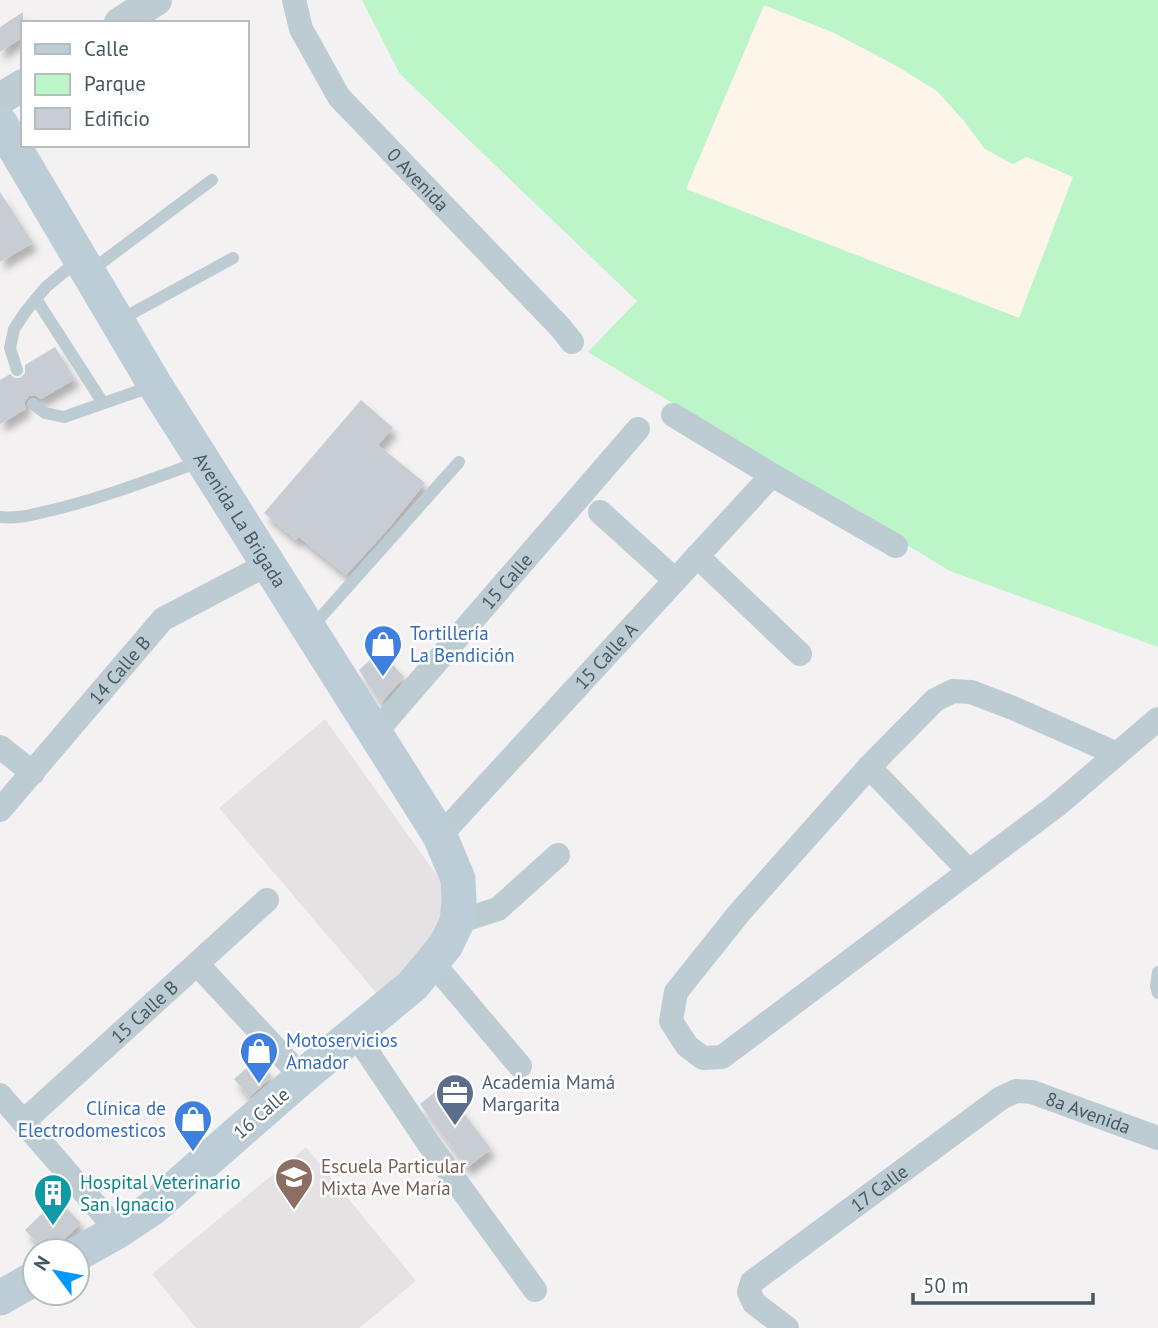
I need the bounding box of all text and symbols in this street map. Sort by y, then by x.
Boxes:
legend [21,21,248,147]
text: Calle [84,35,129,62]
text: Parque [84,70,146,97]
text: Edificio [84,105,150,132]
street label: 0 Avenida [382,143,454,216]
street label: Avenida La Brigada [189,448,292,592]
street label: 15 Calle [476,548,537,614]
street label: 15 Calle A [569,617,642,694]
place label: Tortillería La Bendición [410,621,515,667]
shop icon: Tortillería La Bendición [362,623,404,678]
street label: 14 Calle B [83,631,155,709]
street label: 15 Calle B [106,975,183,1048]
place label: Motoservicios Amador [286,1028,398,1074]
shop icon: Motoservicios Amador [238,1030,280,1085]
place label: Academia Mamá Margarita [482,1070,615,1116]
office icon: Academia Mamá Margarita [434,1072,476,1127]
street label: 16 Calle [228,1082,294,1144]
street label: 8a Avenida [1043,1086,1134,1139]
place label: Clínica de Electrodomesticos [18,1096,166,1142]
shop icon: Clínica de Electrodomesticos [172,1098,214,1153]
place label: Escuela Particular Mixta Ave María [321,1154,466,1200]
school or university icon: Escuela Particular Mixta Ave María [273,1156,315,1211]
street label: 17 Calle [846,1159,913,1217]
place label: Hospital Veterinario San Ignacio [80,1170,241,1216]
building icon: Hospital Veterinario San Ignacio [32,1172,74,1227]
north arrow [21,1237,91,1307]
text: N [28,1251,55,1275]
scale bar [913,1262,1093,1306]
text: 50 m [923,1272,969,1299]

